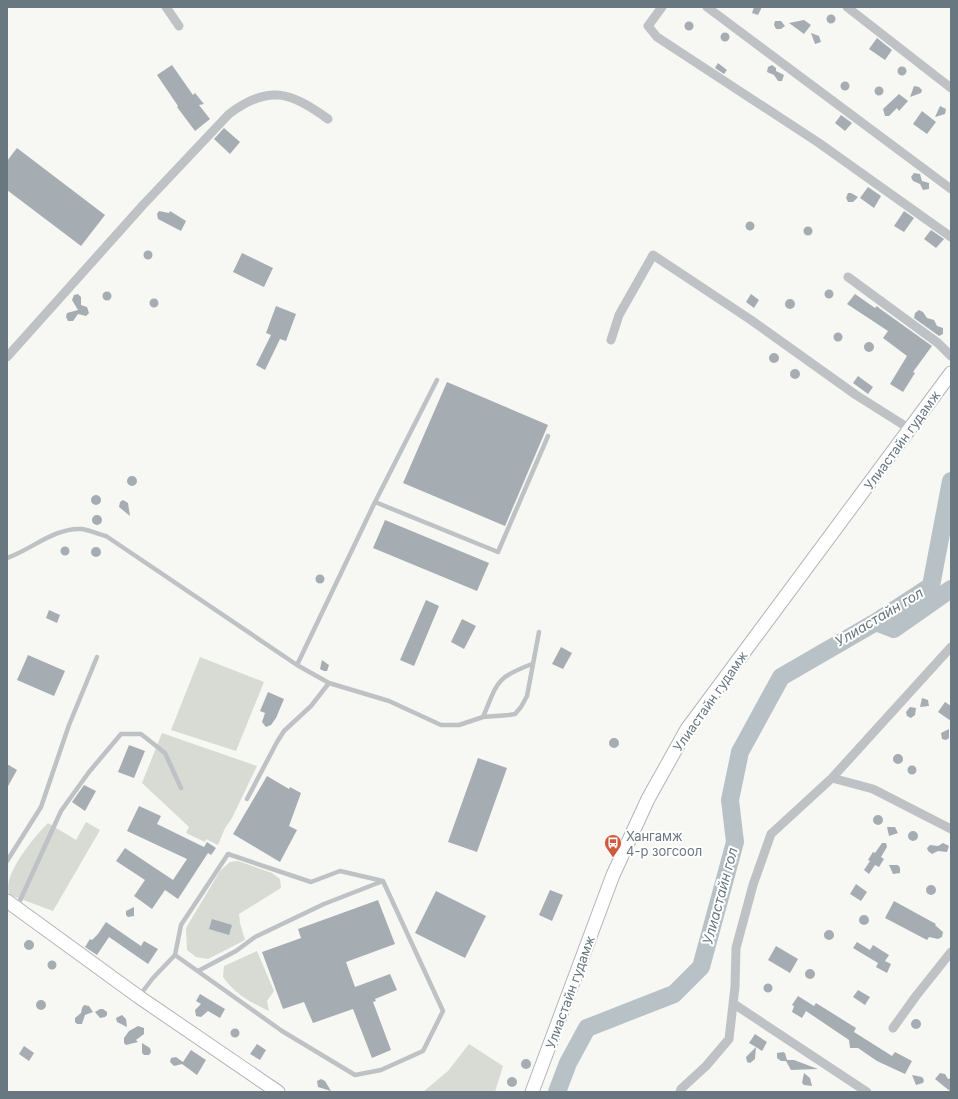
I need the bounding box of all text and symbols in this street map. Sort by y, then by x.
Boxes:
street label: Улиастайн гудамж [861,387,944,493]
water label: Улиастайн гол [832,584,926,650]
street label: Улиастайн гудамж [669,647,751,754]
place label: Хангамж 4-р зогсоол [626,828,702,859]
bus stop icon: Хангамж 4-р зогсоол [603,833,623,858]
water label: Улиастайн гол [698,846,741,946]
street label: Улиастайн гудамж [542,933,598,1051]

